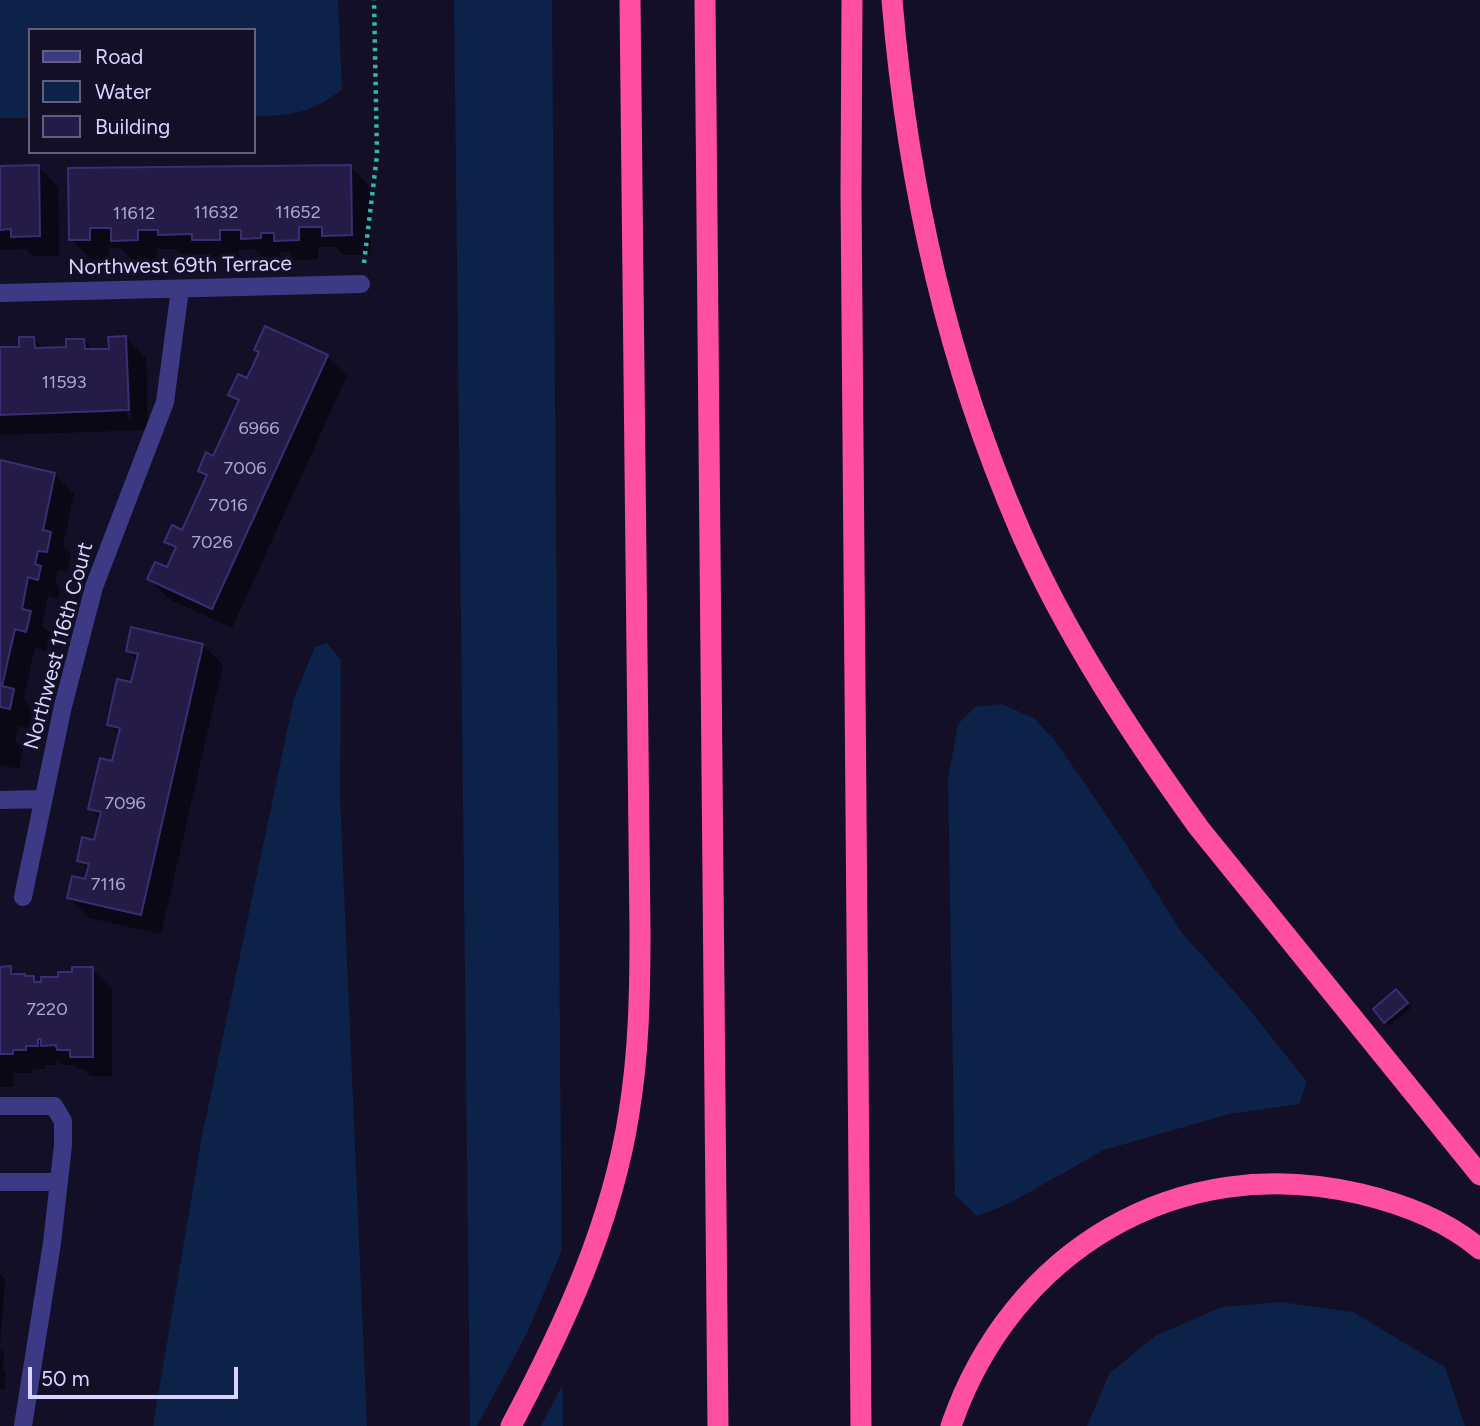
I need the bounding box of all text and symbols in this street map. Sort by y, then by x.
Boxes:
legend [28,28,256,154]
text: Road [95,44,143,69]
text: Water [95,79,151,104]
text: Building [95,114,170,139]
house number: 11632 [194,202,238,224]
house number: 11652 [275,202,321,224]
house number: 11612 [113,203,155,225]
street label: Northwest 69th Terrace [68,251,292,281]
house number: 11593 [41,372,87,394]
house number: 6966 [239,418,279,440]
house number: 7006 [224,458,266,480]
house number: 7016 [209,495,247,517]
house number: 7026 [191,532,233,554]
street label: Northwest 116th Court [19,539,99,753]
house number: 7096 [104,793,146,815]
house number: 7116 [91,874,125,896]
house number: 7220 [26,999,68,1021]
scale bar [32,1352,242,1396]
text: 50 m [41,1366,90,1391]

